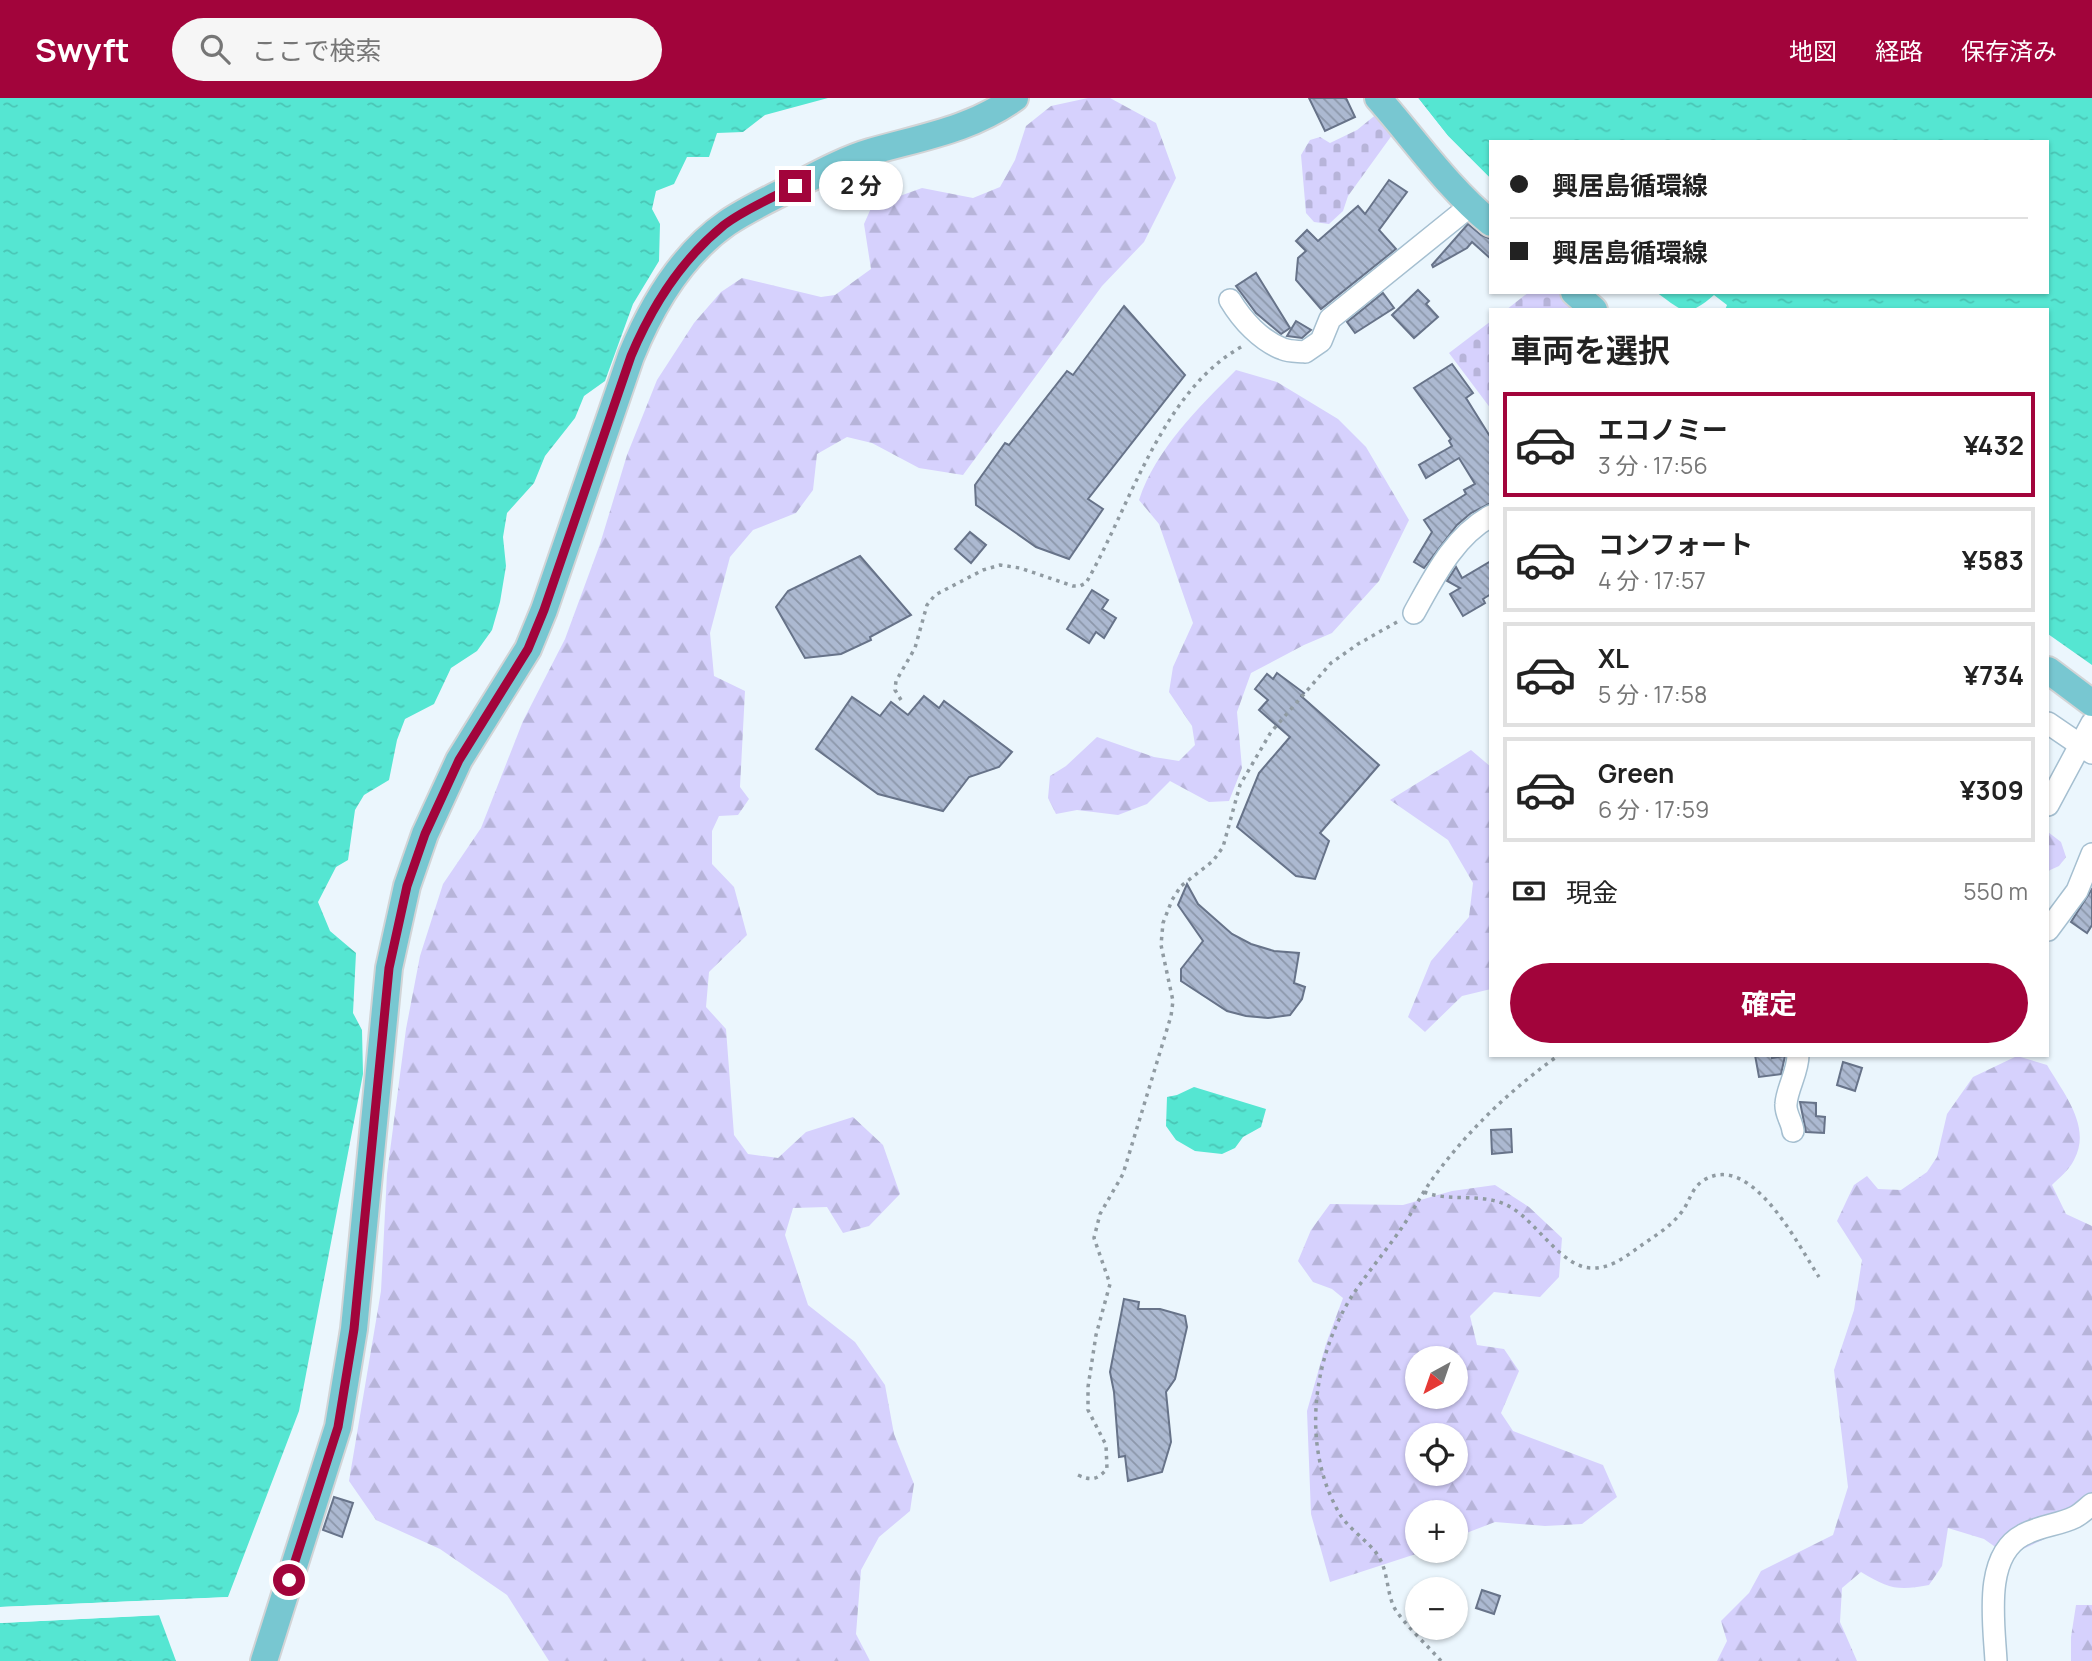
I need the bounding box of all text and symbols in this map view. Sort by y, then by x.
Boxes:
search box [172,18,662,81]
text: Swyft [35,27,130,72]
icon: search [196,30,234,68]
text: ここで検索 [252,32,382,68]
text: 地図 [1789,34,1837,67]
text: 経路 [1875,34,1923,67]
text: 保存済み [1961,34,2057,67]
callout: 2 分 [820,162,903,210]
text: 興居島循環線 [1552,167,1708,203]
text: 2 分 [840,169,882,201]
route end [779,170,811,202]
text: 興居島循環線 [1552,234,1708,270]
text: 車両を選択 [1510,328,1670,372]
text: エコノミー [1598,411,1728,447]
icon: car [1514,413,1577,476]
text: ¥432 [1963,427,2024,463]
text: 3 分 · 17:56 [1598,449,1708,481]
text: コンフォート [1598,526,1753,562]
icon: car [1514,528,1577,591]
text: ¥583 [1962,542,2024,578]
text: 4 分 · 17:57 [1598,564,1706,596]
text: XL [1598,640,1629,676]
icon: car [1514,643,1577,706]
text: ¥734 [1963,657,2024,693]
text: 5 分 · 17:58 [1598,678,1707,710]
text: Green [1598,755,1674,791]
icon: car [1514,758,1577,821]
text: ¥309 [1960,772,2024,808]
text: 6 分 · 17:59 [1598,793,1709,825]
icon: cash [1510,872,1548,910]
text: 現金 [1566,874,1618,910]
text: 550 m [1963,875,2028,907]
button: 確定 [1510,963,2028,1043]
north arrow [1405,1346,1468,1409]
map controls [1405,1346,1468,1640]
button: locate [1405,1423,1468,1486]
button: + [1405,1500,1468,1563]
route start [273,1564,305,1596]
button: − [1405,1577,1468,1640]

